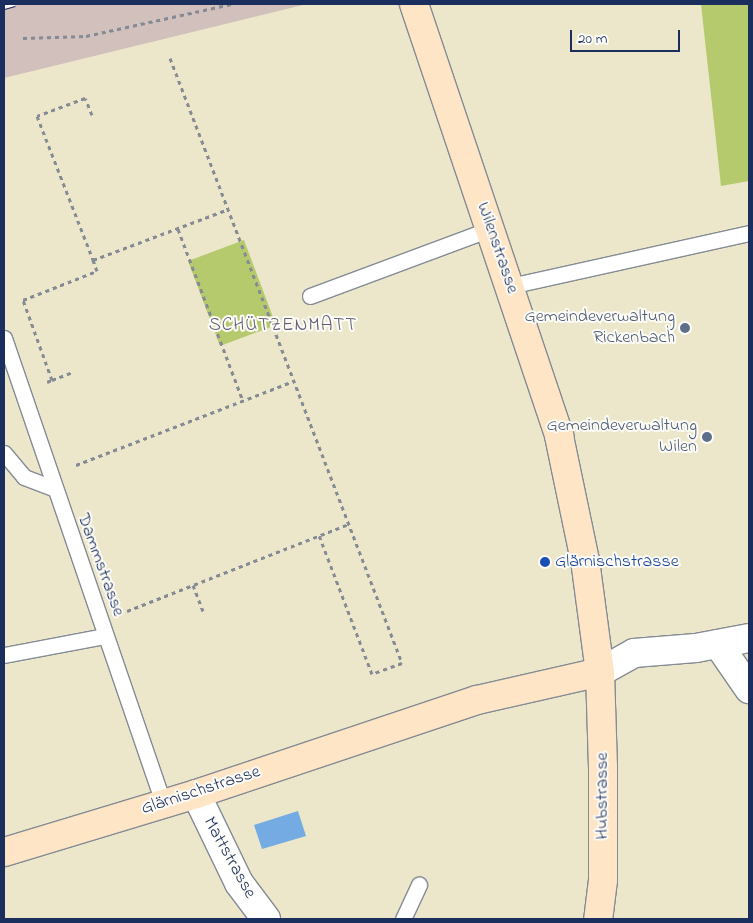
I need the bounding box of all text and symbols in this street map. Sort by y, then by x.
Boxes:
scale bar [573,20,683,52]
text: 20 m [578,28,607,50]
street label: Wilenstrasse [471,200,523,296]
place label: Gemeindeverwaltung Rickenbach [524,307,675,350]
district label: SCHÜTZENMATT [207,315,359,337]
marker: Gemeindeverwaltung Rickenbach [679,322,691,334]
place label: Gemeindeverwaltung Wilen [546,416,697,458]
marker: Gemeindeverwaltung Wilen [701,431,713,443]
street label: Dammstrasse [71,511,129,619]
place label: Glärnischstrasse [555,551,679,573]
marker: Glärnischstrasse [539,556,551,568]
street label: Hubstrasse [592,752,614,840]
street label: Glärnischstrasse [139,762,263,820]
street label: Mattstrasse [198,814,260,902]

